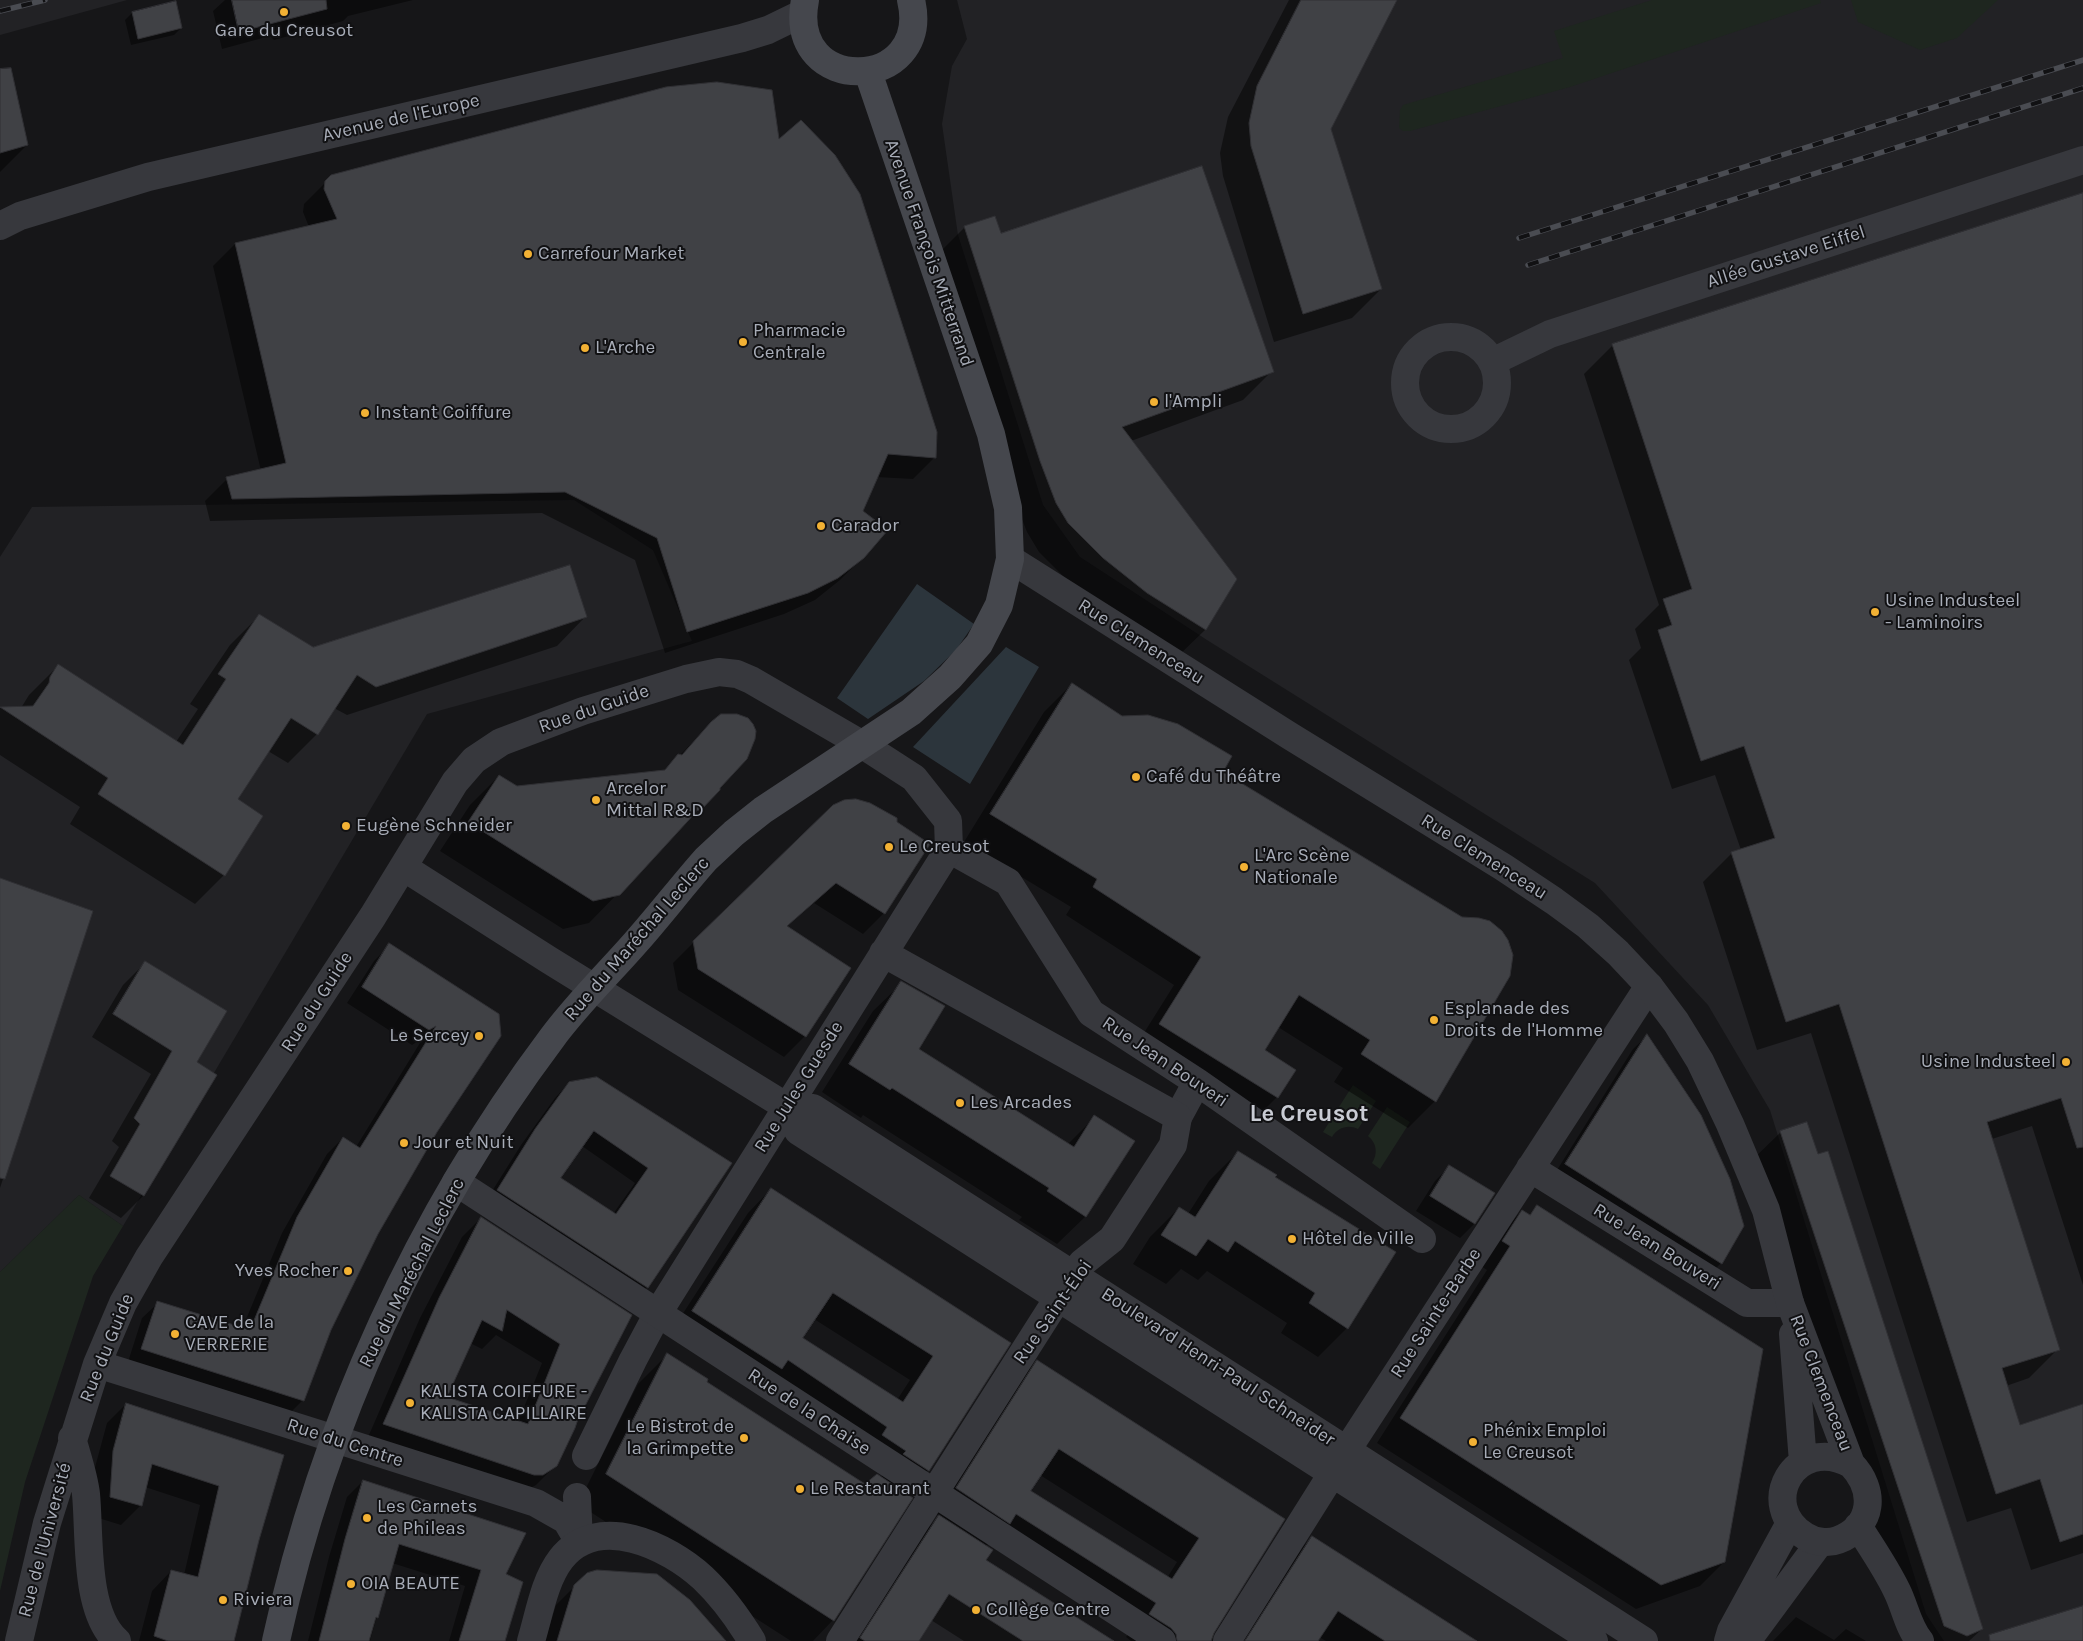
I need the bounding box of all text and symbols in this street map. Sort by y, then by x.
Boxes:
marker: Gare du Creusot [278,6,290,18]
place label: Gare du Creusot [215,20,353,42]
street label: Avenue de l'Europe [320,89,482,147]
street label: Avenue François Mitterrand [879,136,979,370]
street label: Allée Gustave Eiffel [1704,221,1868,293]
place label: Carrefour Market [538,243,684,265]
marker: Carrefour Market [522,248,534,260]
place label: Pharmacie Centrale [753,320,846,364]
marker: Pharmacie Centrale [737,336,749,348]
place label: L'Arche [595,337,655,359]
marker: L'Arche [579,342,591,354]
place label: l'Ampli [1164,391,1223,413]
marker: l'Ampli [1148,396,1160,408]
place label: Instant Coiffure [375,402,511,424]
marker: Instant Coiffure [359,407,371,419]
place label: Carador [831,515,899,537]
marker: Carador [815,520,827,532]
place label: Usine Industeel - Laminoirs [1885,590,2020,634]
street label: Rue Clemenceau [1074,594,1208,690]
marker: Usine Industeel - Laminoirs [1869,606,1881,618]
street label: Rue du Guide [536,679,652,739]
place label: Café du Théâtre [1146,766,1281,788]
marker: Café du Théâtre [1130,771,1142,783]
place label: Arcelor Mittal R&D [606,778,704,822]
marker: Arcelor Mittal R&D [590,794,602,806]
street label: Rue Clemenceau [1417,809,1551,905]
place label: Eugène Schneider [356,815,512,837]
marker: Eugène Schneider [340,820,352,832]
place label: Le Creusot [899,836,989,858]
marker: Le Creusot [883,841,895,853]
place label: L'Arc Scène Nationale [1254,845,1350,889]
street label: Rue du Maréchal Leclerc [560,852,714,1026]
marker: L'Arc Scène Nationale [1238,861,1250,873]
street label: Rue du Guide [276,948,358,1056]
place label: Esplanade des Droits de l'Homme [1444,998,1603,1042]
street label: Rue Jean Bouveri [1098,1012,1232,1112]
marker: Esplanade des Droits de l'Homme [1428,1014,1440,1026]
street label: Rue Jules Guesde [749,1017,849,1157]
place label: Le Sercey [389,1025,469,1047]
marker: Le Sercey [473,1030,485,1042]
place label: Usine Industeel [1921,1051,2056,1073]
marker: Usine Industeel [2060,1056,2072,1068]
place label: Les Arcades [970,1092,1072,1114]
marker: Les Arcades [954,1097,966,1109]
district label: Le Creusot [1250,1100,1368,1128]
place label: Jour et Nuit [414,1132,514,1154]
marker: Jour et Nuit [398,1137,410,1149]
street label: Rue du Maréchal Leclerc [354,1174,470,1372]
street label: Rue Jean Bouveri [1589,1198,1725,1296]
place label: Hôtel de Ville [1302,1228,1414,1250]
marker: Hôtel de Ville [1286,1233,1298,1245]
street label: Rue Sainte-Barbe [1386,1244,1486,1382]
street label: Rue Saint-Éloi [1009,1255,1097,1369]
place label: Yves Rocher [235,1260,338,1282]
marker: Yves Rocher [342,1265,354,1277]
street label: Boulevard Henri-Paul Schneider [1097,1283,1339,1451]
street label: Rue du Guide [75,1290,139,1406]
street label: Rue Clemenceau [1784,1311,1858,1455]
place label: CAVE de la VERRERIE [185,1312,274,1356]
marker: CAVE de la VERRERIE [169,1328,181,1340]
street label: Rue de la Chaise [743,1364,875,1460]
place label: KALISTA COIFFURE - KALISTA CAPILLAIRE [420,1381,587,1425]
marker: KALISTA COIFFURE - KALISTA CAPILLAIRE [404,1397,416,1409]
street label: Rue du Centre [284,1413,406,1473]
place label: Le Bistrot de la Grimpette [626,1416,734,1460]
place label: Phénix Emploi Le Creusot [1483,1420,1607,1464]
marker: Le Bistrot de la Grimpette [738,1432,750,1444]
marker: Phénix Emploi Le Creusot [1467,1436,1479,1448]
street label: Rue de l'Université [13,1460,77,1620]
place label: Le Restaurant [810,1478,930,1500]
marker: Le Restaurant [794,1483,806,1495]
place label: Les Carnets de Phileas [377,1496,477,1540]
marker: Les Carnets de Phileas [361,1512,373,1524]
place label: OIA BEAUTE [361,1573,460,1595]
marker: OIA BEAUTE [345,1578,357,1590]
place label: Riviera [233,1589,293,1611]
marker: Riviera [217,1594,229,1606]
place label: Collège Centre [986,1599,1110,1621]
marker: Collège Centre [970,1604,982,1616]

